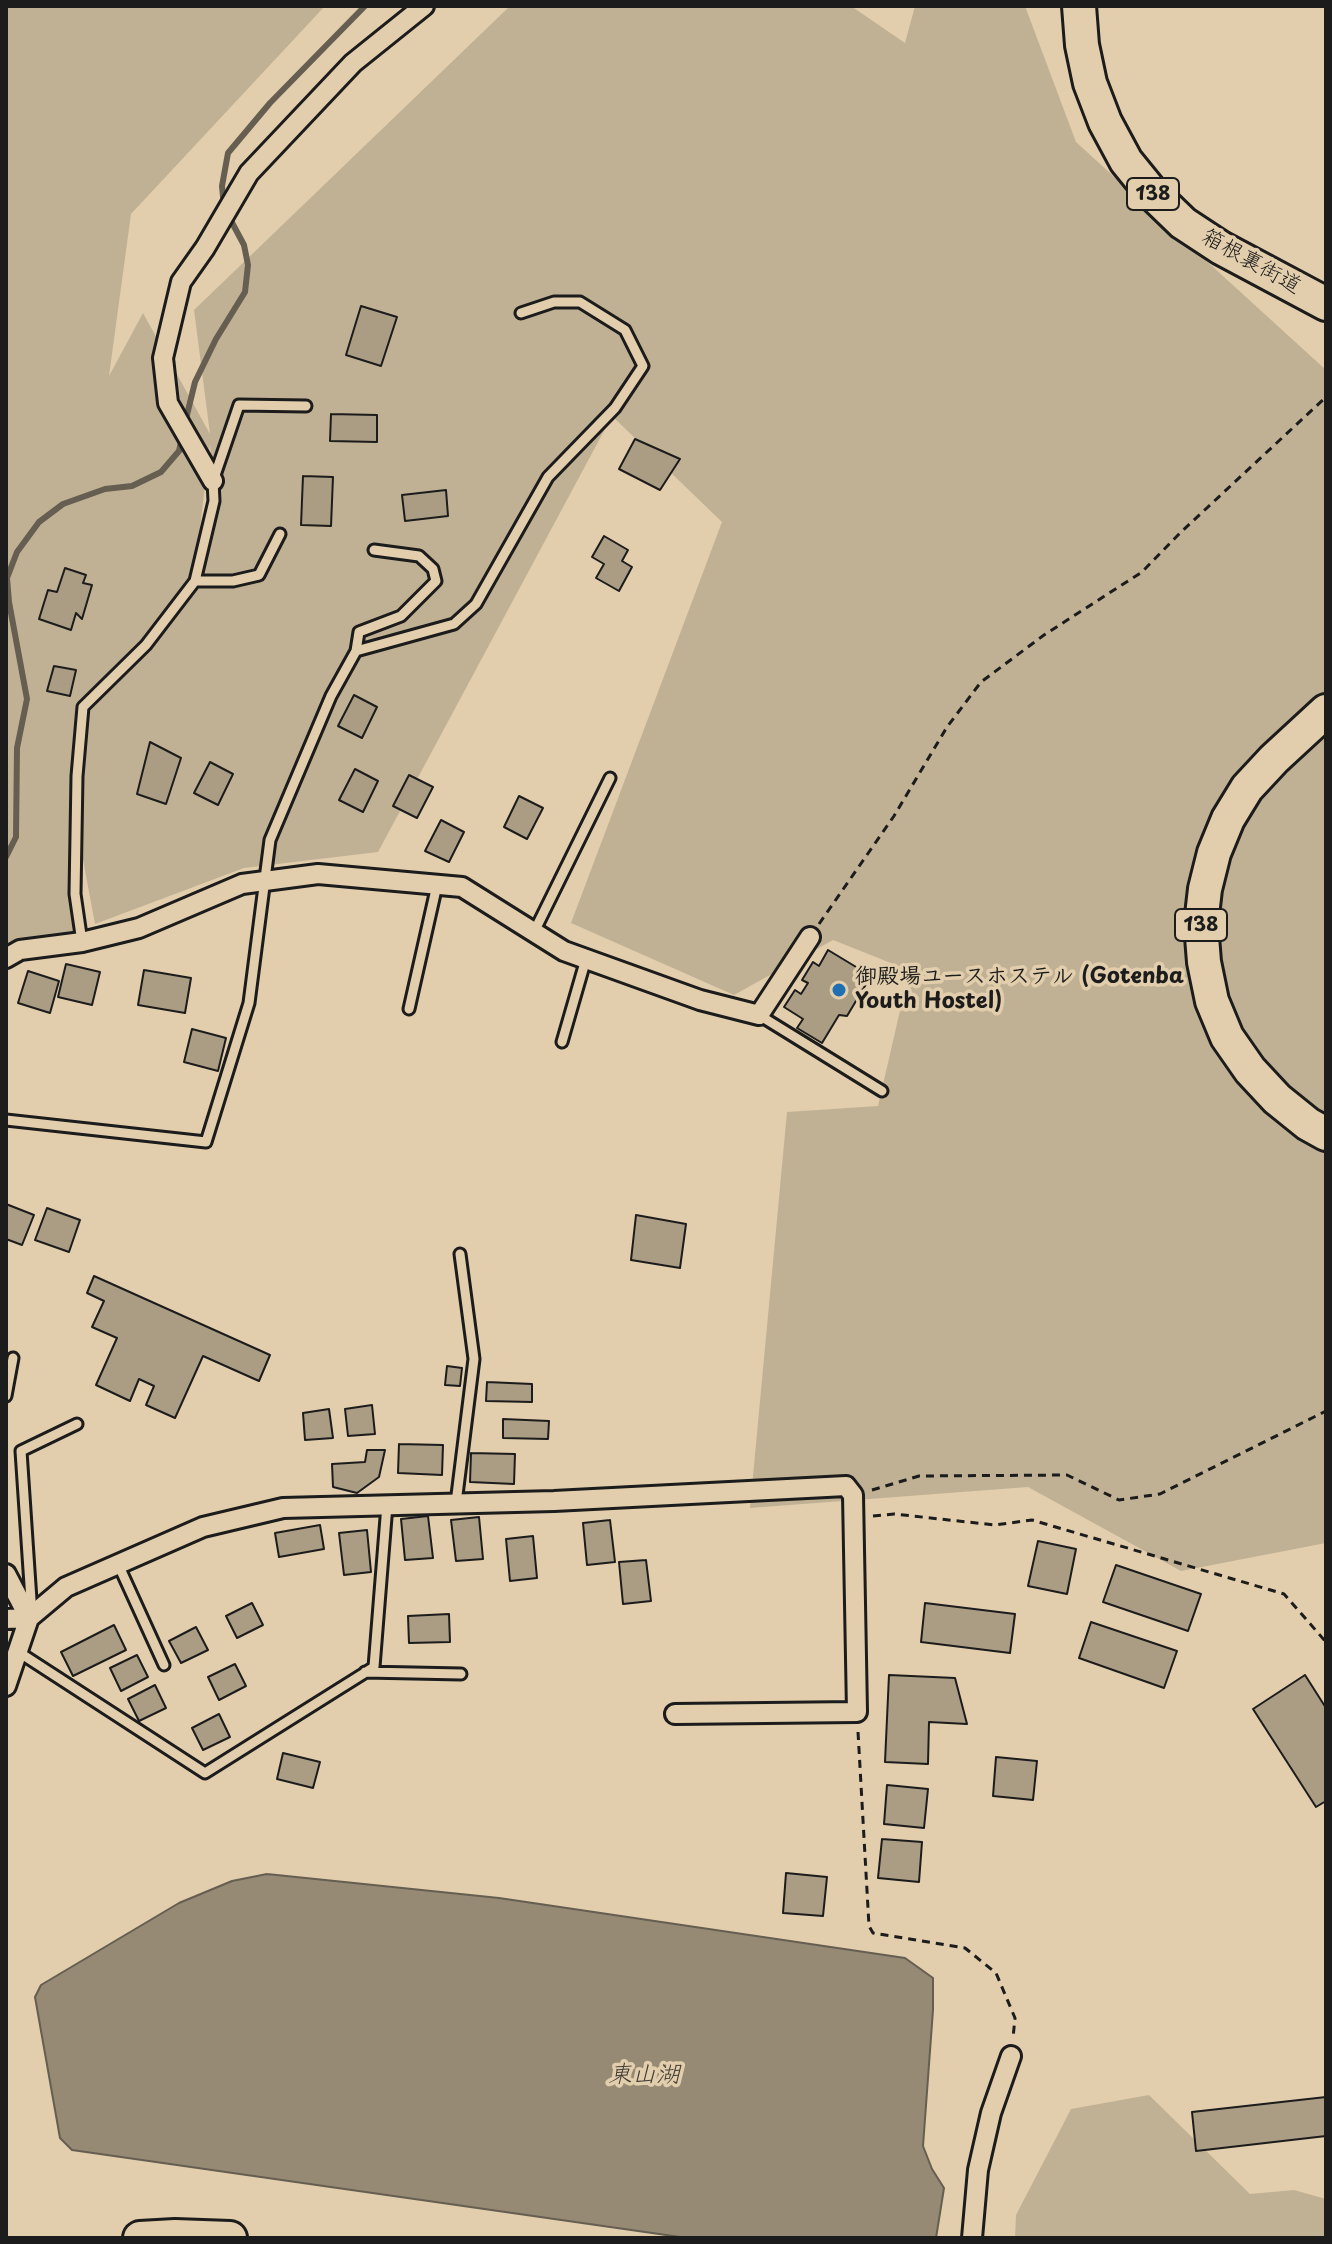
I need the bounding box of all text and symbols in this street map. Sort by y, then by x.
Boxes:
road number: 138 [1127,178,1179,210]
street label: 箱根裏街道 [1196,224,1306,300]
road number: 138 [1175,909,1227,941]
place label: 御殿場ユースホステル (Gotenba Youth Hostel) [855,964,1184,1016]
marker: 御殿場ユースホステル (Gotenba Youth Hostel) [830,981,848,999]
water label: 東山湖 [608,2061,680,2089]

